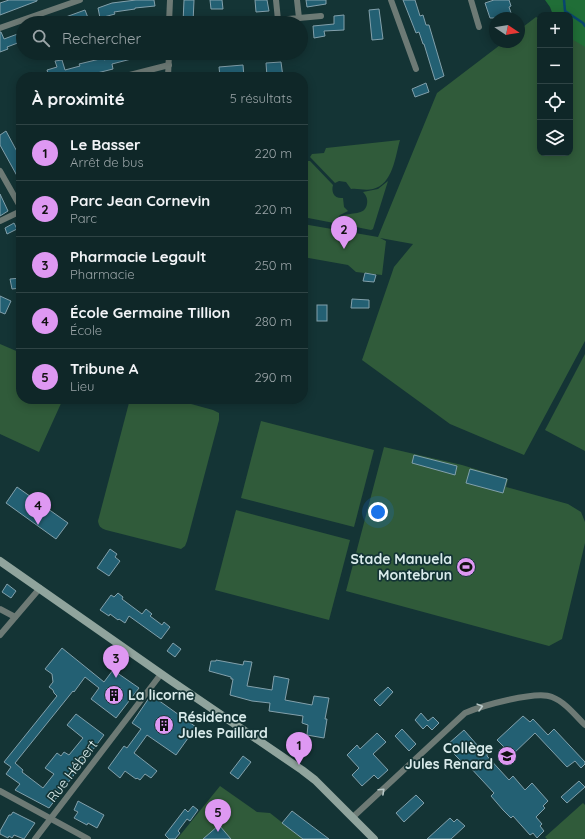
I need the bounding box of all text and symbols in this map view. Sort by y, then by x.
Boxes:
north arrow [489,12,525,48]
map controls [537,12,573,156]
button: + [537,12,573,48]
search box [16,16,308,60]
icon: search [30,27,52,49]
text: Rechercher [62,29,141,48]
button: − [537,48,573,84]
button: locate [537,84,573,120]
text: À proximité [32,88,125,109]
text: 5 résultats [230,90,292,106]
button: layers [537,120,573,156]
text: Le Basser [70,135,141,154]
text: 1 [42,145,48,161]
text: 220 m [254,145,292,161]
text: Arrêt de bus [70,154,144,170]
text: Parc Jean Cornevin [70,191,210,210]
text: 2 [41,201,49,217]
text: 220 m [254,201,292,217]
text: Parc [70,210,97,226]
pin: 2 [331,216,357,249]
text: Pharmacie Legault [70,247,206,266]
text: 3 [42,257,48,273]
text: 250 m [255,257,292,273]
text: Pharmacie [70,266,135,282]
text: École Germaine Tillion [70,303,230,322]
text: 4 [41,313,49,329]
text: 280 m [255,313,292,329]
text: École [70,322,102,338]
text: Tribune A [70,359,138,378]
text: 5 [41,369,49,385]
text: 290 m [254,369,292,385]
text: Lieu [70,378,94,394]
pin: 4 [25,492,51,525]
your location [368,502,388,522]
place label: Stade Manuela Montebrun [351,550,452,584]
sports icon: Stade Manuela Montebrun [455,556,477,578]
pin: 3 [103,645,129,678]
building icon: La licorne [103,684,125,706]
place label: La licorne [128,686,194,704]
one-way arrow [477,704,483,712]
place label: Résidence Jules Paillard [178,708,268,742]
building icon: Résidence Jules Paillard [153,714,175,736]
pin: 1 [286,732,312,765]
street label: Rue Hébert [43,736,101,806]
place label: Collège Jules Renard [405,739,493,773]
school or university icon: Collège Jules Renard [496,745,518,767]
one-way arrow [377,789,384,796]
pin: 5 [205,799,231,832]

